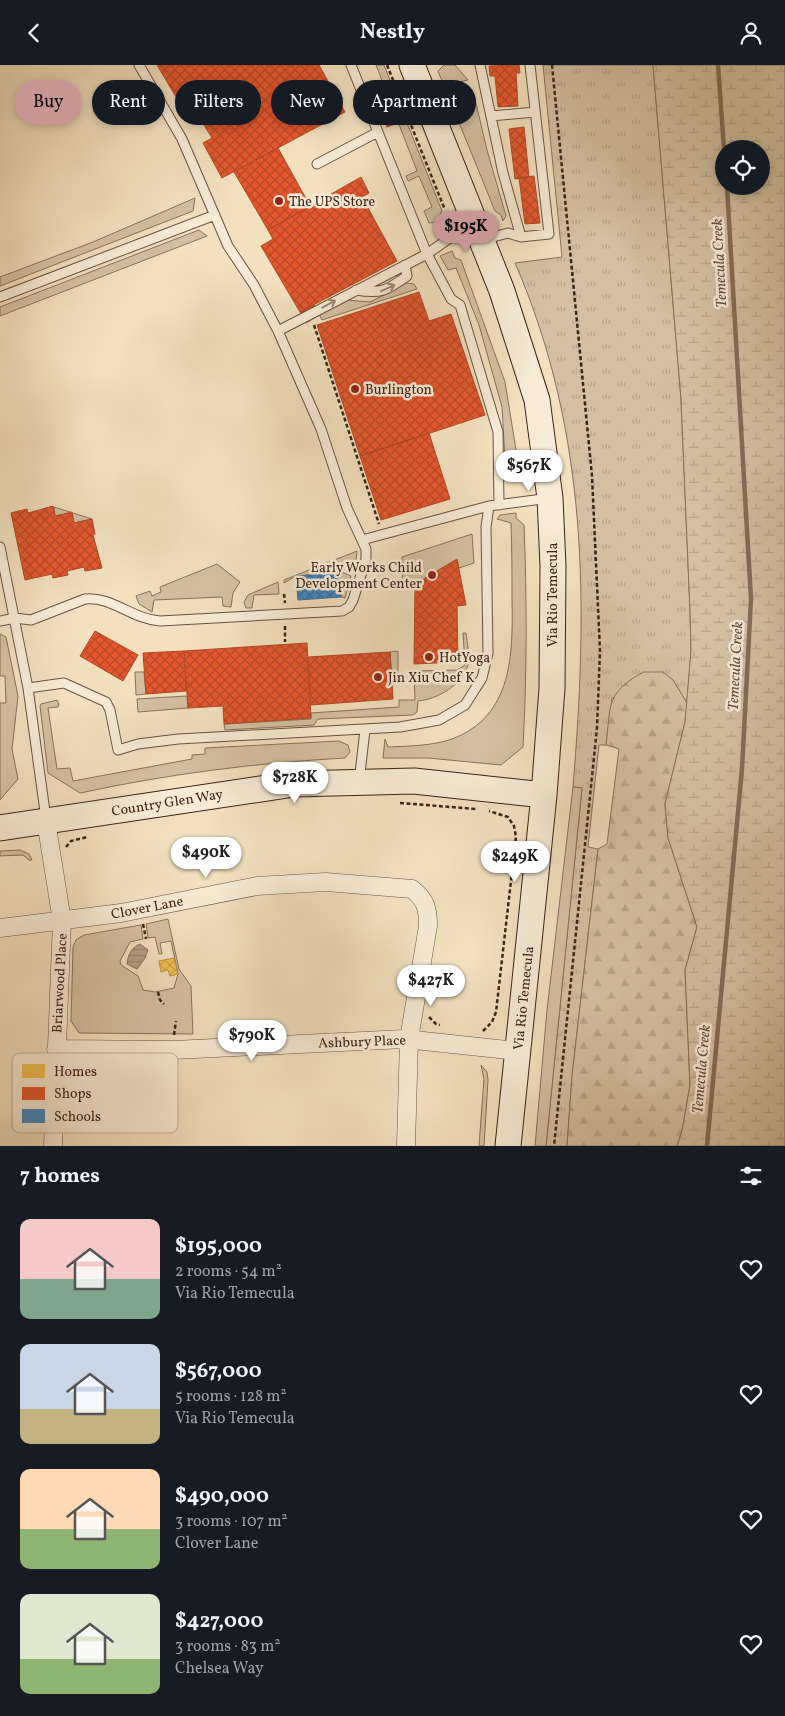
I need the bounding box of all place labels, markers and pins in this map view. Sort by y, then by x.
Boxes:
place label: The UPS Store [289,193,376,212]
marker: The UPS Store [273,195,285,207]
pin: $195K [431,211,501,253]
place label: Burlington [365,381,432,400]
marker: Burlington [349,383,361,395]
pin: $567K [494,449,564,492]
place label: Early Works Child Development Center [295,559,422,594]
marker: Early Works Child Development Center [426,569,438,581]
place label: HotYoga [439,649,490,668]
marker: HotYoga [423,651,435,663]
place label: Jin Xiu Chef K [388,669,475,688]
marker: Jin Xiu Chef K [372,671,384,683]
pin: $728K [260,761,330,804]
pin: $490K [171,837,241,879]
pin: $249K [480,841,550,883]
pin: $427K [396,965,466,1007]
pin: $790K [217,1019,287,1062]

